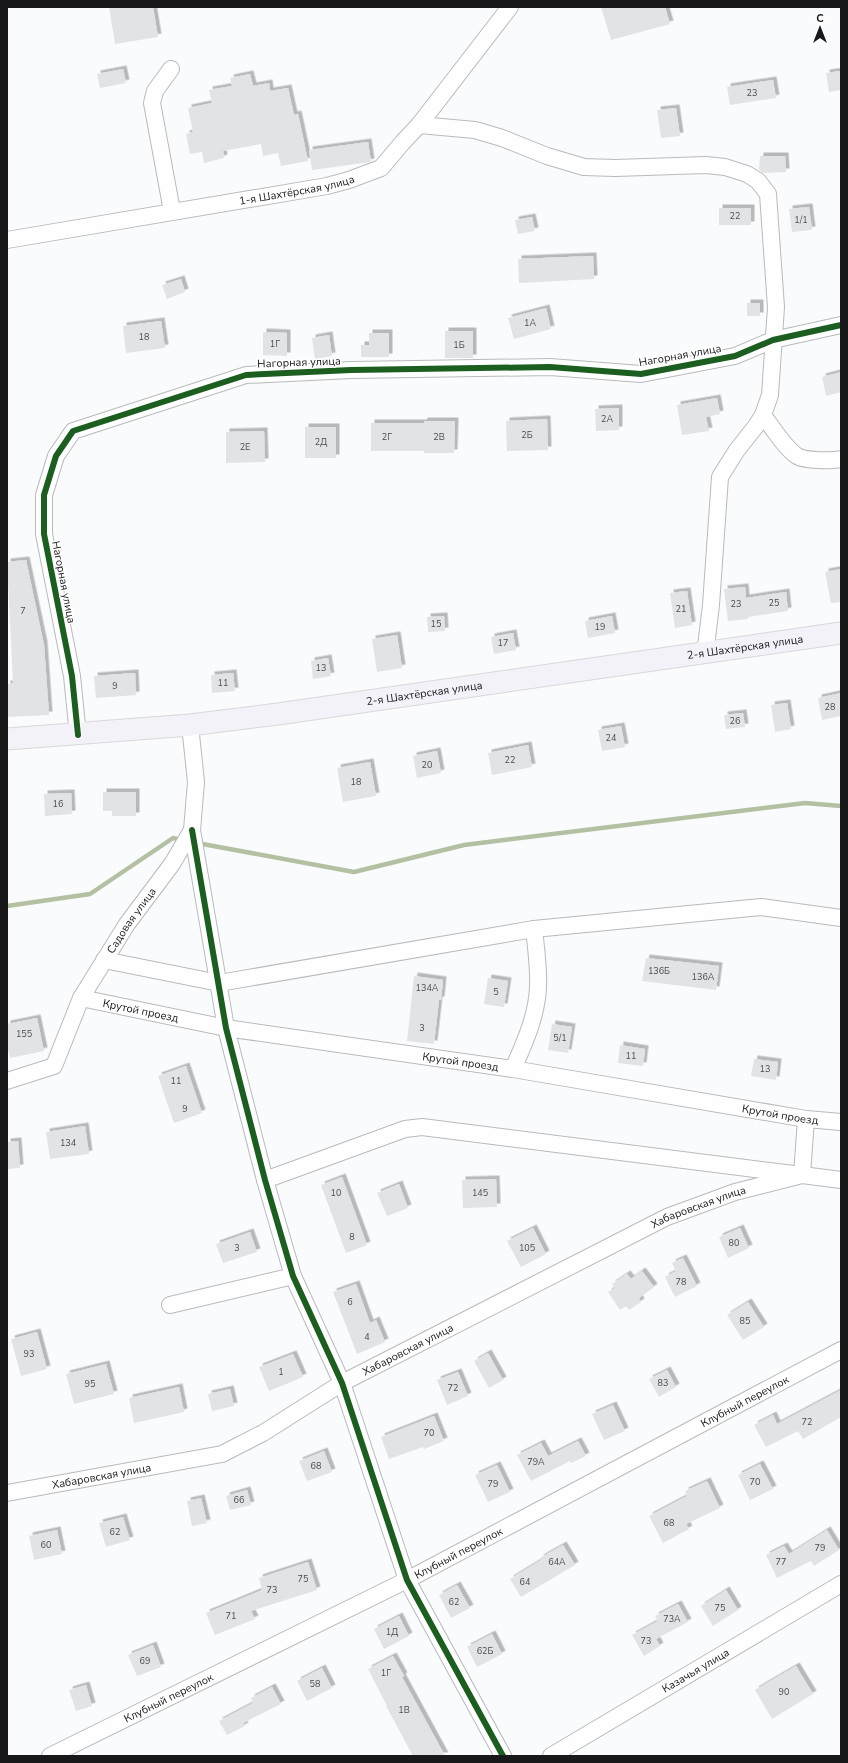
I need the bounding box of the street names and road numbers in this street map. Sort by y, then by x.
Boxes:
street label: 1-я Шахтёрская улица [238,172,357,209]
street label: Нагорная улица [638,341,723,370]
street label: Нагорная улица [257,354,341,371]
street label: Нагорная улица [48,540,79,625]
street label: 2-я Шахтёрская улица [686,632,804,663]
street label: 2-я Шахтёрская улица [365,678,484,709]
street label: Садовая улица [103,884,160,957]
street label: Крутой проезд [101,996,180,1026]
street label: Крутой проезд [421,1049,500,1075]
street label: Крутой проезд [741,1101,819,1128]
street label: Хабаровская улица [648,1183,747,1232]
street label: Хабаровская улица [360,1320,456,1379]
street label: Клубный переулок [698,1372,792,1431]
street label: Хабаровская улица [51,1460,152,1493]
street label: Клубный переулок [412,1524,505,1583]
street label: Казачья улица [659,1645,732,1697]
street label: Клубный переулок [121,1670,216,1726]

